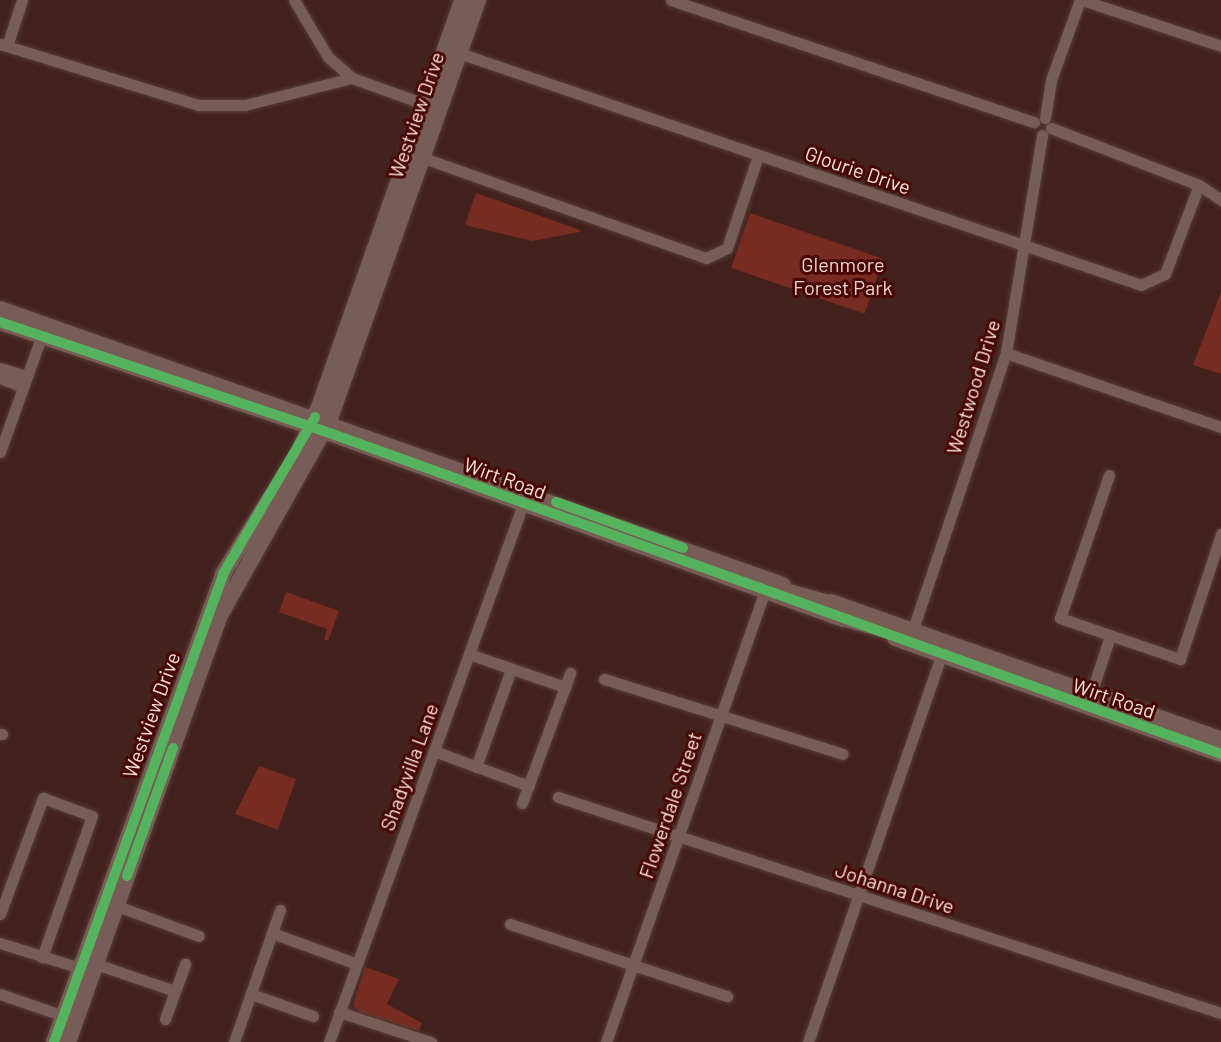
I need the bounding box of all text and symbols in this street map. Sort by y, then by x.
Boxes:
street label: Westview Drive [383,49,449,181]
street label: Glourie Drive [802,141,914,199]
park label: Glenmore Forest Park [793,252,893,299]
street label: Westwood Drive [941,317,1005,457]
street label: Wirt Road [461,452,549,504]
street label: Westview Drive [117,649,185,781]
street label: Wirt Road [1070,673,1158,723]
street label: Shadyvilla Lane [375,700,443,834]
street label: Flowerdale Street [634,729,706,881]
street label: Johanna Drive [832,857,958,919]

